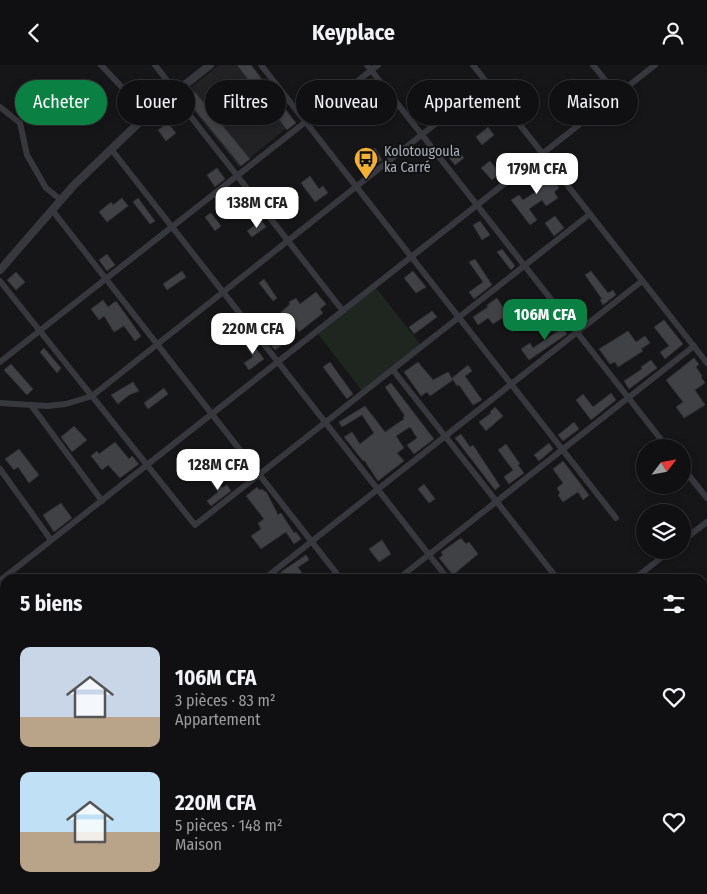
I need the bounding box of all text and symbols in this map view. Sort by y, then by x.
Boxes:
icon: back [20,19,48,47]
text: Keyplace [312,19,395,46]
icon: person [659,19,687,47]
chip: Acheter [15,80,107,125]
chip: Louer [117,80,195,125]
chip: Filtres [205,80,286,125]
chip: Nouveau [296,80,397,125]
chip: Appartement [407,80,539,125]
chip: Maison [549,80,638,125]
place label: Kolotougoula ka Carré [384,143,460,176]
bus stop icon: Kolotougoula ka Carré [353,146,379,180]
pin: 179M CFA [485,153,589,195]
text: 179M CFA [507,159,567,178]
pin: 138M CFA [205,186,309,229]
text: 138M CFA [227,193,287,212]
pin: 106M CFA [493,299,597,341]
text: 106M CFA [514,305,576,324]
pin: 220M CFA [201,313,305,355]
text: 220M CFA [222,319,284,338]
north arrow [636,439,691,494]
map controls [636,439,691,559]
pin: 128M CFA [166,449,270,491]
text: 128M CFA [188,455,248,474]
button: layers [636,504,691,559]
icon: filters [660,590,688,618]
text: 5 biens [20,591,82,617]
text: 106M CFA [175,665,256,691]
icon: home [60,667,120,727]
icon: heart [660,683,688,711]
text: 3 pièces · 83 m² [175,691,276,710]
text: Appartement [175,710,261,729]
text: 220M CFA [175,790,256,816]
icon: home [60,792,120,852]
icon: heart [660,808,688,836]
text: 5 pièces · 148 m² [175,816,283,835]
text: Maison [175,835,222,854]

